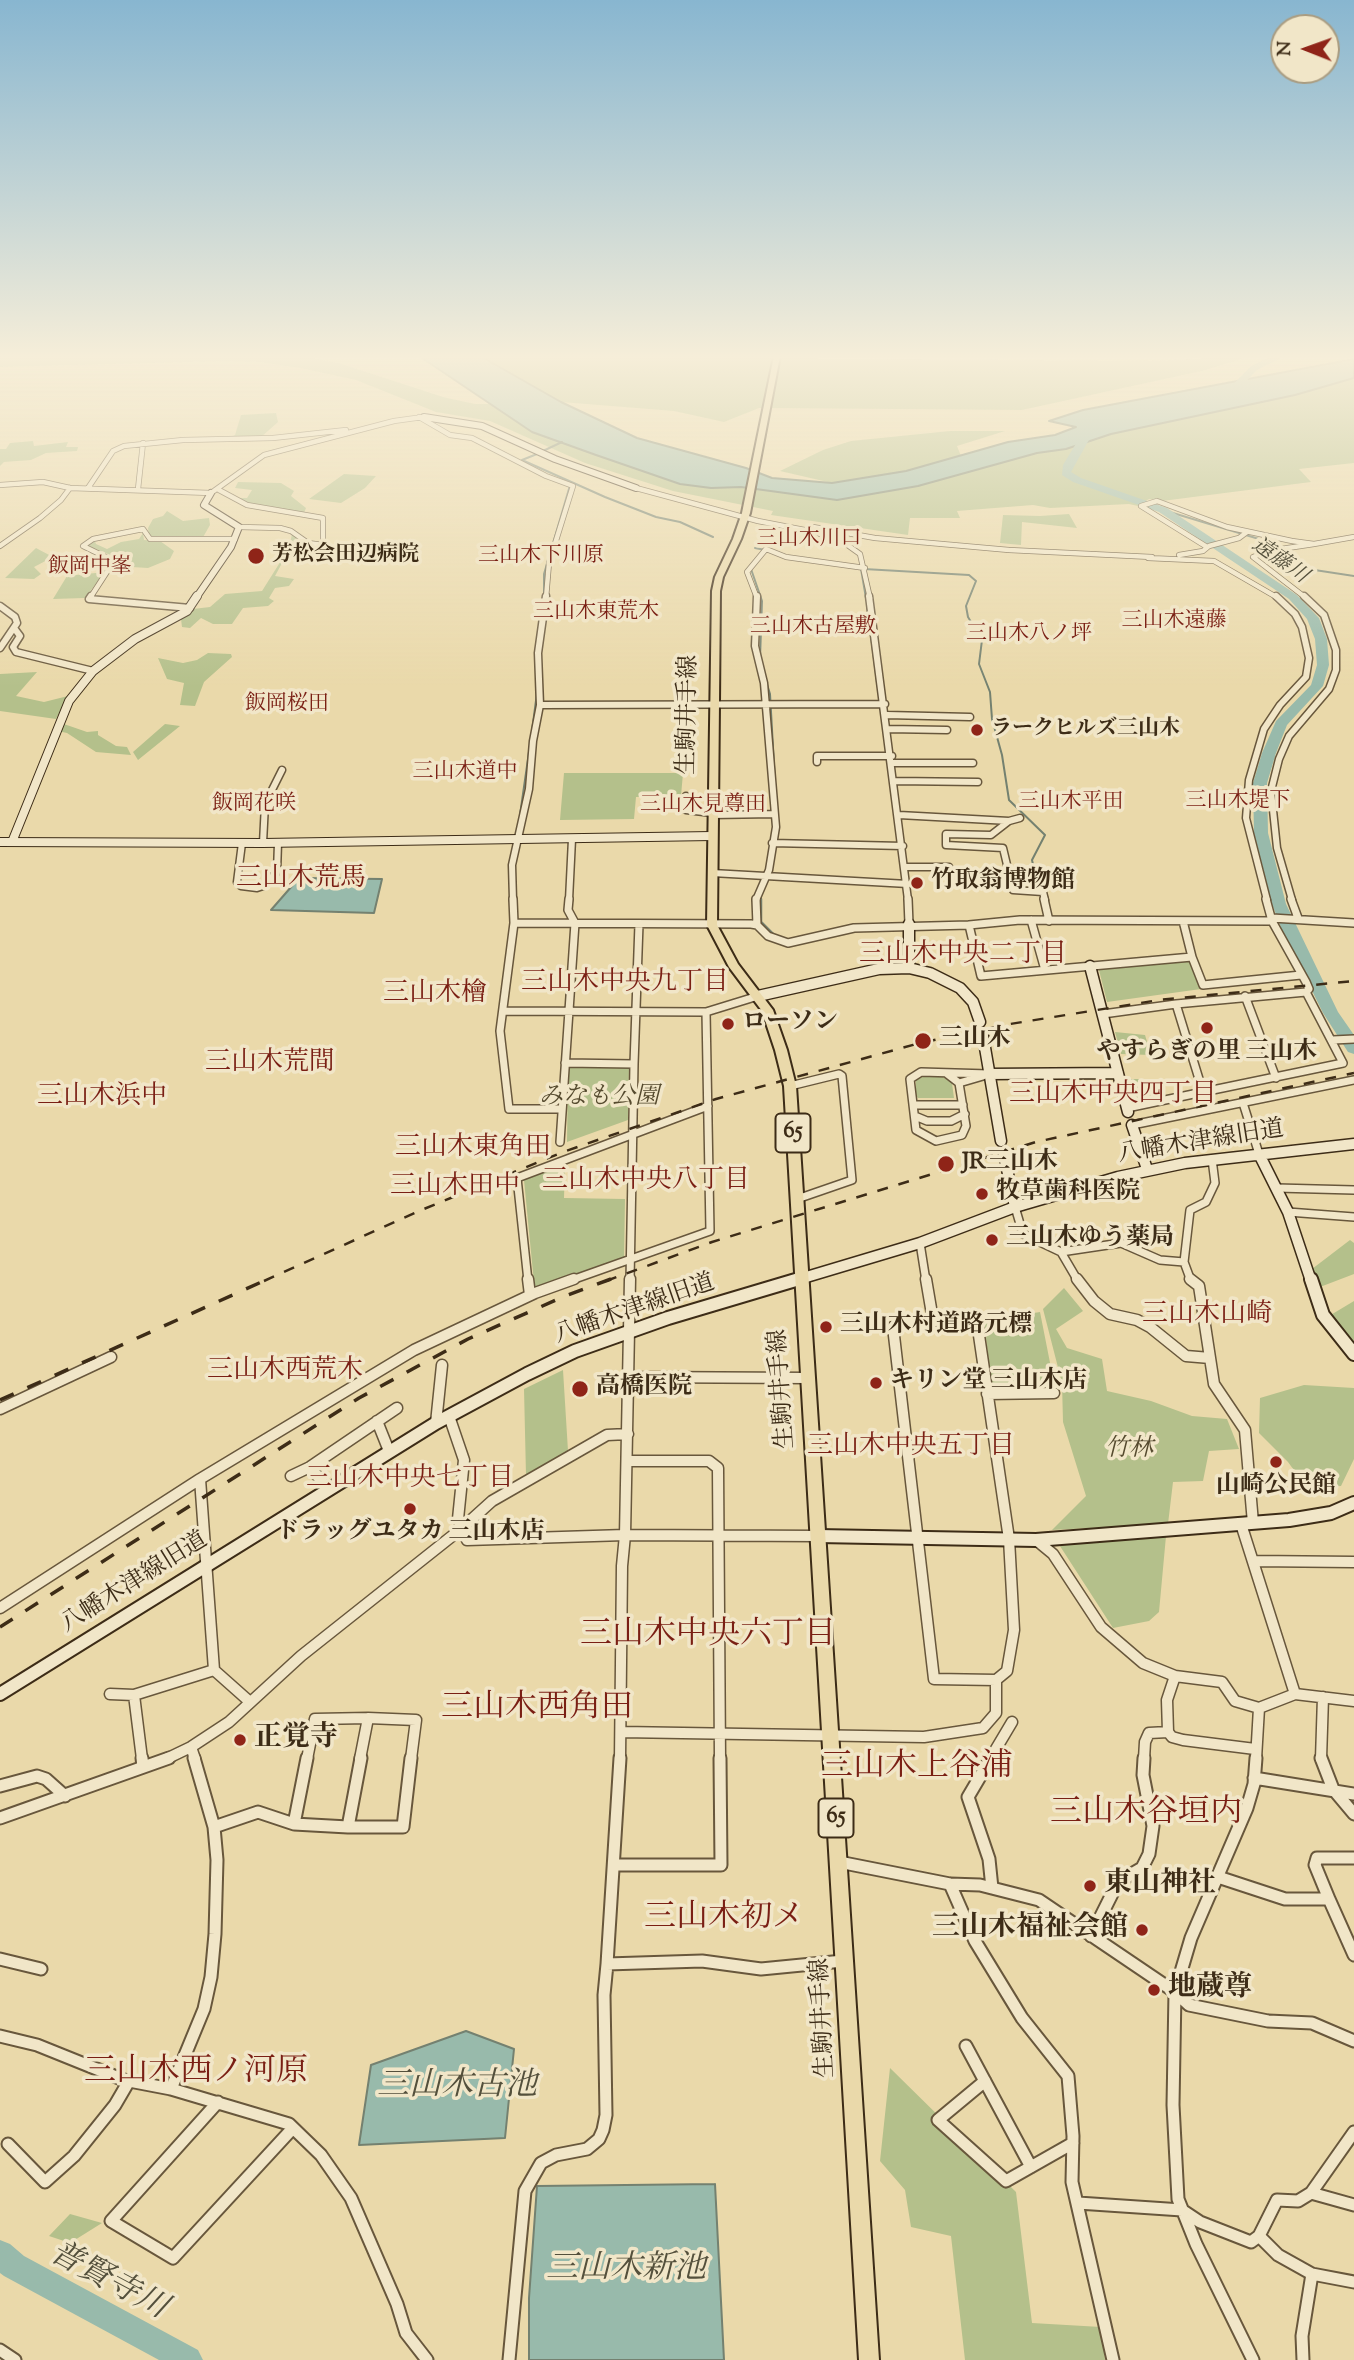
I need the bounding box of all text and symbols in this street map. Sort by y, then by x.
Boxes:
north arrow [1270,14,1340,84]
text: N [1272,41,1299,56]
district label: 三山木川口 [757,527,861,553]
water label: 遠藤川 [1246,534,1312,590]
place label: 芳松会田辺病院 [272,543,419,569]
district label: 三山木下川原 [478,544,604,570]
marker: 芳松会田辺病院 [246,546,266,566]
district label: 飯岡中峯 [48,555,132,581]
district label: 三山木東荒木 [533,600,659,626]
district label: 三山木遠藤 [1122,609,1226,635]
district label: 三山木古屋敷 [750,615,876,641]
district label: 三山木八ノ坪 [966,622,1092,648]
street label: 生駒井手線 [675,655,705,775]
district label: 飯岡桜田 [245,692,329,718]
place label: ラークヒルズ三山木 [991,717,1180,743]
marker: ラークヒルズ三山木 [969,722,985,738]
district label: 三山木道中 [413,760,517,786]
district label: 三山木堤下 [1186,789,1290,815]
district label: 三山木平田 [1019,790,1123,816]
district label: 飯岡花咲 [212,792,296,818]
district label: 三山木見尊田 [640,793,766,819]
district label: 三山木荒馬 [236,865,366,897]
place label: 竹取翁博物館 [931,869,1075,897]
marker: 竹取翁博物館 [909,875,925,891]
district label: 三山木中央二丁目 [859,941,1067,973]
district label: 三山木中央九丁目 [521,969,729,1001]
district label: 三山木檜 [383,980,487,1012]
place label: ローソン [742,1010,838,1038]
marker: ローソン [720,1016,736,1032]
marker: やすらぎの里 三山木 [1199,1020,1215,1036]
place label: 三山木 [939,1027,1011,1055]
marker: 三山木 [913,1031,933,1051]
place label: やすらぎの里 三山木 [1096,1040,1318,1068]
district label: 三山木荒間 [205,1049,335,1081]
district label: 三山木中央四丁目 [1009,1081,1217,1113]
district label: 三山木浜中 [37,1083,167,1115]
park label: みなも公園 [539,1085,659,1113]
road number: 65 [776,1114,810,1152]
street label: 八幡木津線旧道 [1116,1117,1286,1171]
district label: 三山木東角田 [395,1134,551,1166]
place label: JR三山木 [962,1150,1058,1178]
marker: JR三山木 [936,1154,956,1174]
district label: 三山木中央八丁目 [542,1167,750,1199]
district label: 三山木田中 [390,1173,520,1205]
place label: 牧草歯科医院 [996,1180,1140,1208]
marker: 牧草歯科医院 [974,1186,990,1202]
place label: 三山木ゆう薬局 [1006,1226,1174,1254]
marker: 三山木ゆう薬局 [984,1232,1000,1248]
street label: 八幡木津線旧道 [551,1270,719,1352]
district label: 三山木山崎 [1142,1301,1272,1333]
place label: 三山木村道路元標 [840,1313,1032,1341]
marker: 三山木村道路元標 [818,1319,834,1335]
street label: 生駒井手線 [765,1328,803,1450]
district label: 三山木西荒木 [207,1357,363,1389]
place label: キリン堂 三山木店 [890,1369,1087,1397]
place label: 高橋医院 [596,1375,692,1403]
marker: キリン堂 三山木店 [868,1375,884,1391]
marker: 高橋医院 [570,1379,590,1399]
district label: 三山木中央五丁目 [807,1433,1015,1465]
park label: 竹林 [1105,1437,1153,1465]
marker: 山崎公民館 [1268,1454,1284,1470]
district label: 三山木中央七丁目 [306,1465,514,1497]
place label: 山崎公民館 [1216,1474,1336,1502]
marker: ドラッグユタカ 三山木店 [402,1501,418,1517]
place label: ドラッグユタカ 三山木店 [275,1520,545,1548]
street label: 八幡木津線旧道 [56,1527,214,1641]
district label: 三山木中央六丁目 [580,1619,836,1657]
district label: 三山木西角田 [441,1692,633,1730]
place label: 正覚寺 [254,1723,338,1757]
marker: 正覚寺 [232,1732,248,1748]
district label: 三山木上谷浦 [821,1751,1013,1789]
district label: 三山木谷垣内 [1050,1797,1242,1835]
road number: 65 [818,1798,854,1838]
place label: 東山神社 [1104,1869,1216,1903]
marker: 東山神社 [1082,1878,1098,1894]
district label: 三山木初メ [644,1902,804,1940]
place label: 三山木福祉会館 [932,1913,1128,1947]
marker: 三山木福祉会館 [1134,1922,1150,1938]
street label: 生駒井手線 [807,1957,843,2079]
place label: 地蔵尊 [1168,1973,1252,2007]
marker: 地蔵尊 [1146,1982,1162,1998]
district label: 三山木西ノ河原 [84,2056,308,2094]
water label: 三山木古池 [377,2070,537,2108]
water label: 普賢寺川 [41,2236,173,2330]
water label: 三山木新池 [546,2253,706,2291]

